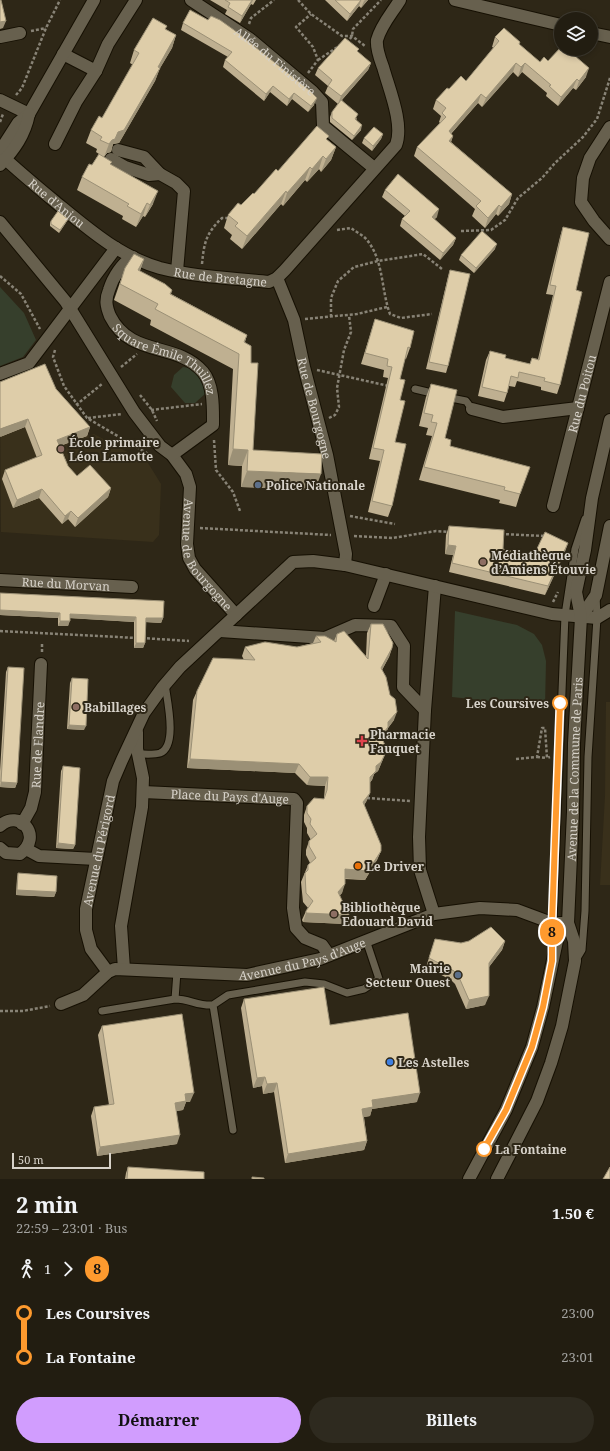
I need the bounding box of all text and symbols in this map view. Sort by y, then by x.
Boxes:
map controls [554,12,598,56]
button: layers [554,12,598,56]
street label: Allée du Finistère [231,22,320,99]
street label: Rue d'Anjou [25,175,89,232]
street label: Rue de Bretagne [172,263,268,290]
street label: Square Émile Thuillez [109,320,220,396]
street label: Rue du Poitou [564,352,600,434]
street label: Rue de Bourgogne [294,356,336,460]
place label: École primaire Léon Lamotte [69,434,160,465]
marker: École primaire Léon Lamotte [56,444,66,454]
place label: Police Nationale [266,477,365,494]
marker: Police Nationale [253,480,263,490]
street label: Avenue de Bourgogne [178,498,236,614]
place label: Médiathèque d’Amiens Étouvie [491,547,596,578]
marker: Médiathèque d’Amiens Étouvie [478,557,488,567]
street label: Rue du Morvan [21,573,111,594]
street label: Avenue de la Commune de Paris [562,677,586,862]
place label: Les Coursives [466,695,549,712]
marker: Les Coursives [552,695,568,711]
place label: Babillages [84,699,147,716]
street label: Rue de Flandre [27,701,48,789]
marker: Babillages [71,702,81,712]
place label: Pharmacie Fauquet [370,726,436,757]
marker: Pharmacie Fauquet [357,736,367,746]
street label: Place du Pays d'Auge [170,785,289,807]
street label: Avenue du Périgord [78,793,119,908]
place label: Le Driver [366,858,425,875]
marker: Le Driver [353,861,363,871]
place label: Bibliothèque Edouard David [342,899,433,930]
marker: Bibliothèque Edouard David [329,909,339,919]
line badge: 8 [539,919,565,945]
text: 8 [548,922,556,941]
street label: Avenue du Pays d'Auge [239,933,368,984]
place label: Mairie Secteur Ouest [366,960,450,991]
marker: Mairie Secteur Ouest [453,970,463,980]
place label: Les Astelles [398,1054,469,1071]
marker: Les Astelles [385,1057,395,1067]
marker: La Fontaine [476,1141,492,1157]
place label: La Fontaine [495,1141,567,1158]
scale bar [12,1151,111,1170]
text: 50 m [18,1152,44,1167]
text: 2 min [16,1189,78,1219]
text: 1.50 € [552,1203,594,1223]
text: 22:59 – 23:01 · Bus [16,1219,127,1237]
icon: walk [16,1258,38,1280]
icon: forward [57,1258,79,1280]
text: 8 [93,1259,101,1278]
text: 1 [44,1260,51,1278]
text: Les Coursives [46,1303,150,1323]
text: 23:00 [561,1304,594,1322]
text: La Fontaine [46,1347,136,1367]
text: 23:01 [561,1348,594,1366]
button: Démarrer [16,1397,301,1443]
button: Billets [309,1397,594,1443]

